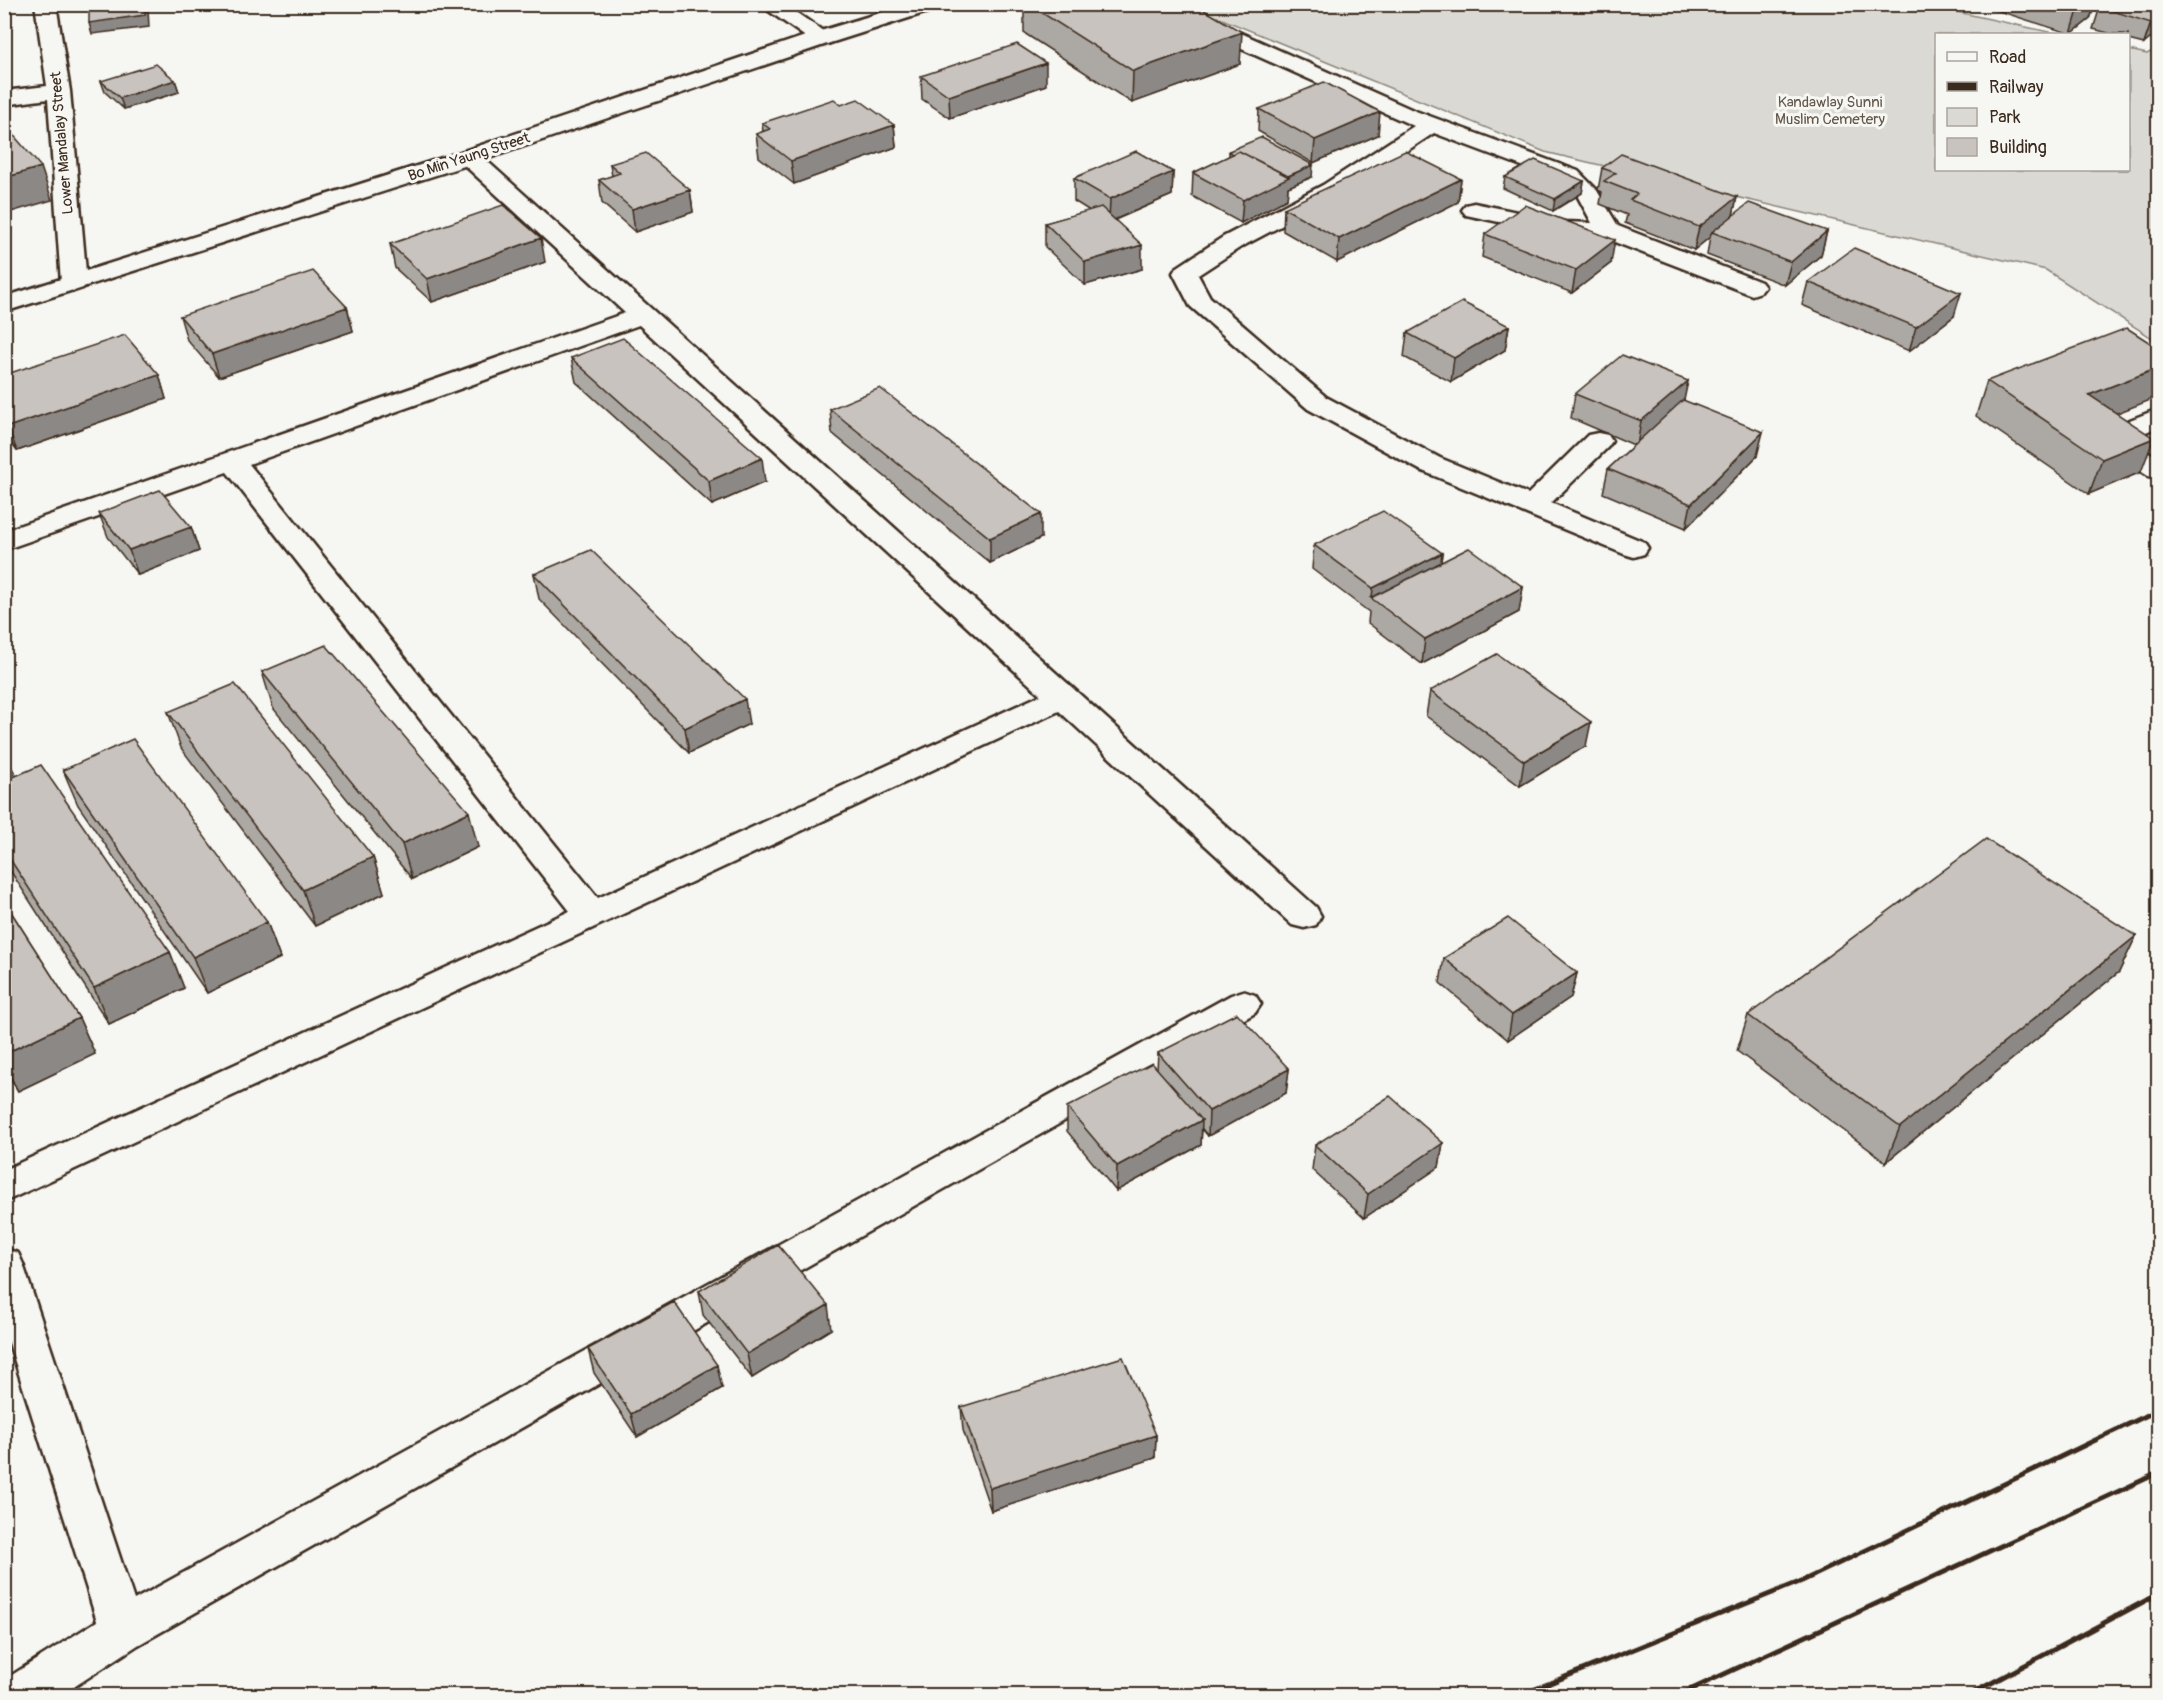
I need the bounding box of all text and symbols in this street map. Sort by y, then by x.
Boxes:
legend [1935,33,2130,171]
text: Road [1989,46,2026,69]
street label: Lower Mandalay Street [46,70,78,215]
text: Railway [1989,76,2044,99]
park label: Kandawlay Sunni Muslim Cemetery [1775,93,1886,129]
text: Park [1989,106,2021,129]
street label: Bo Min Yaung Street [406,128,533,186]
text: Building [1989,136,2047,159]

